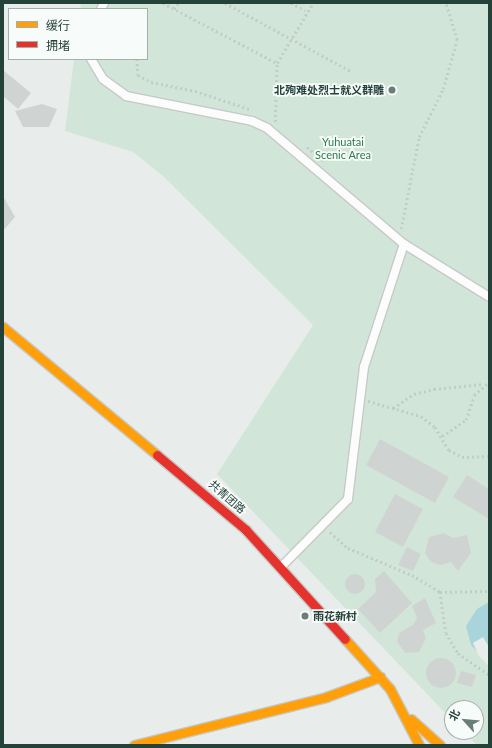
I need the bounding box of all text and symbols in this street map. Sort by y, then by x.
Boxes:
legend [8,8,148,60]
text: 缓行 [46,18,70,33]
text: 拥堵 [46,38,70,53]
place label: 北殉难处烈士就义群雕 [274,83,384,97]
marker: 北殉难处烈士就义群雕 [387,85,397,95]
park label: Yuhuatai Scenic Area [315,136,371,162]
street label: 共青团路 [206,478,248,516]
place label: 雨花新村 [313,609,357,623]
marker: 雨花新村 [300,611,310,621]
north arrow [444,700,484,740]
text: 北 [445,707,462,723]

